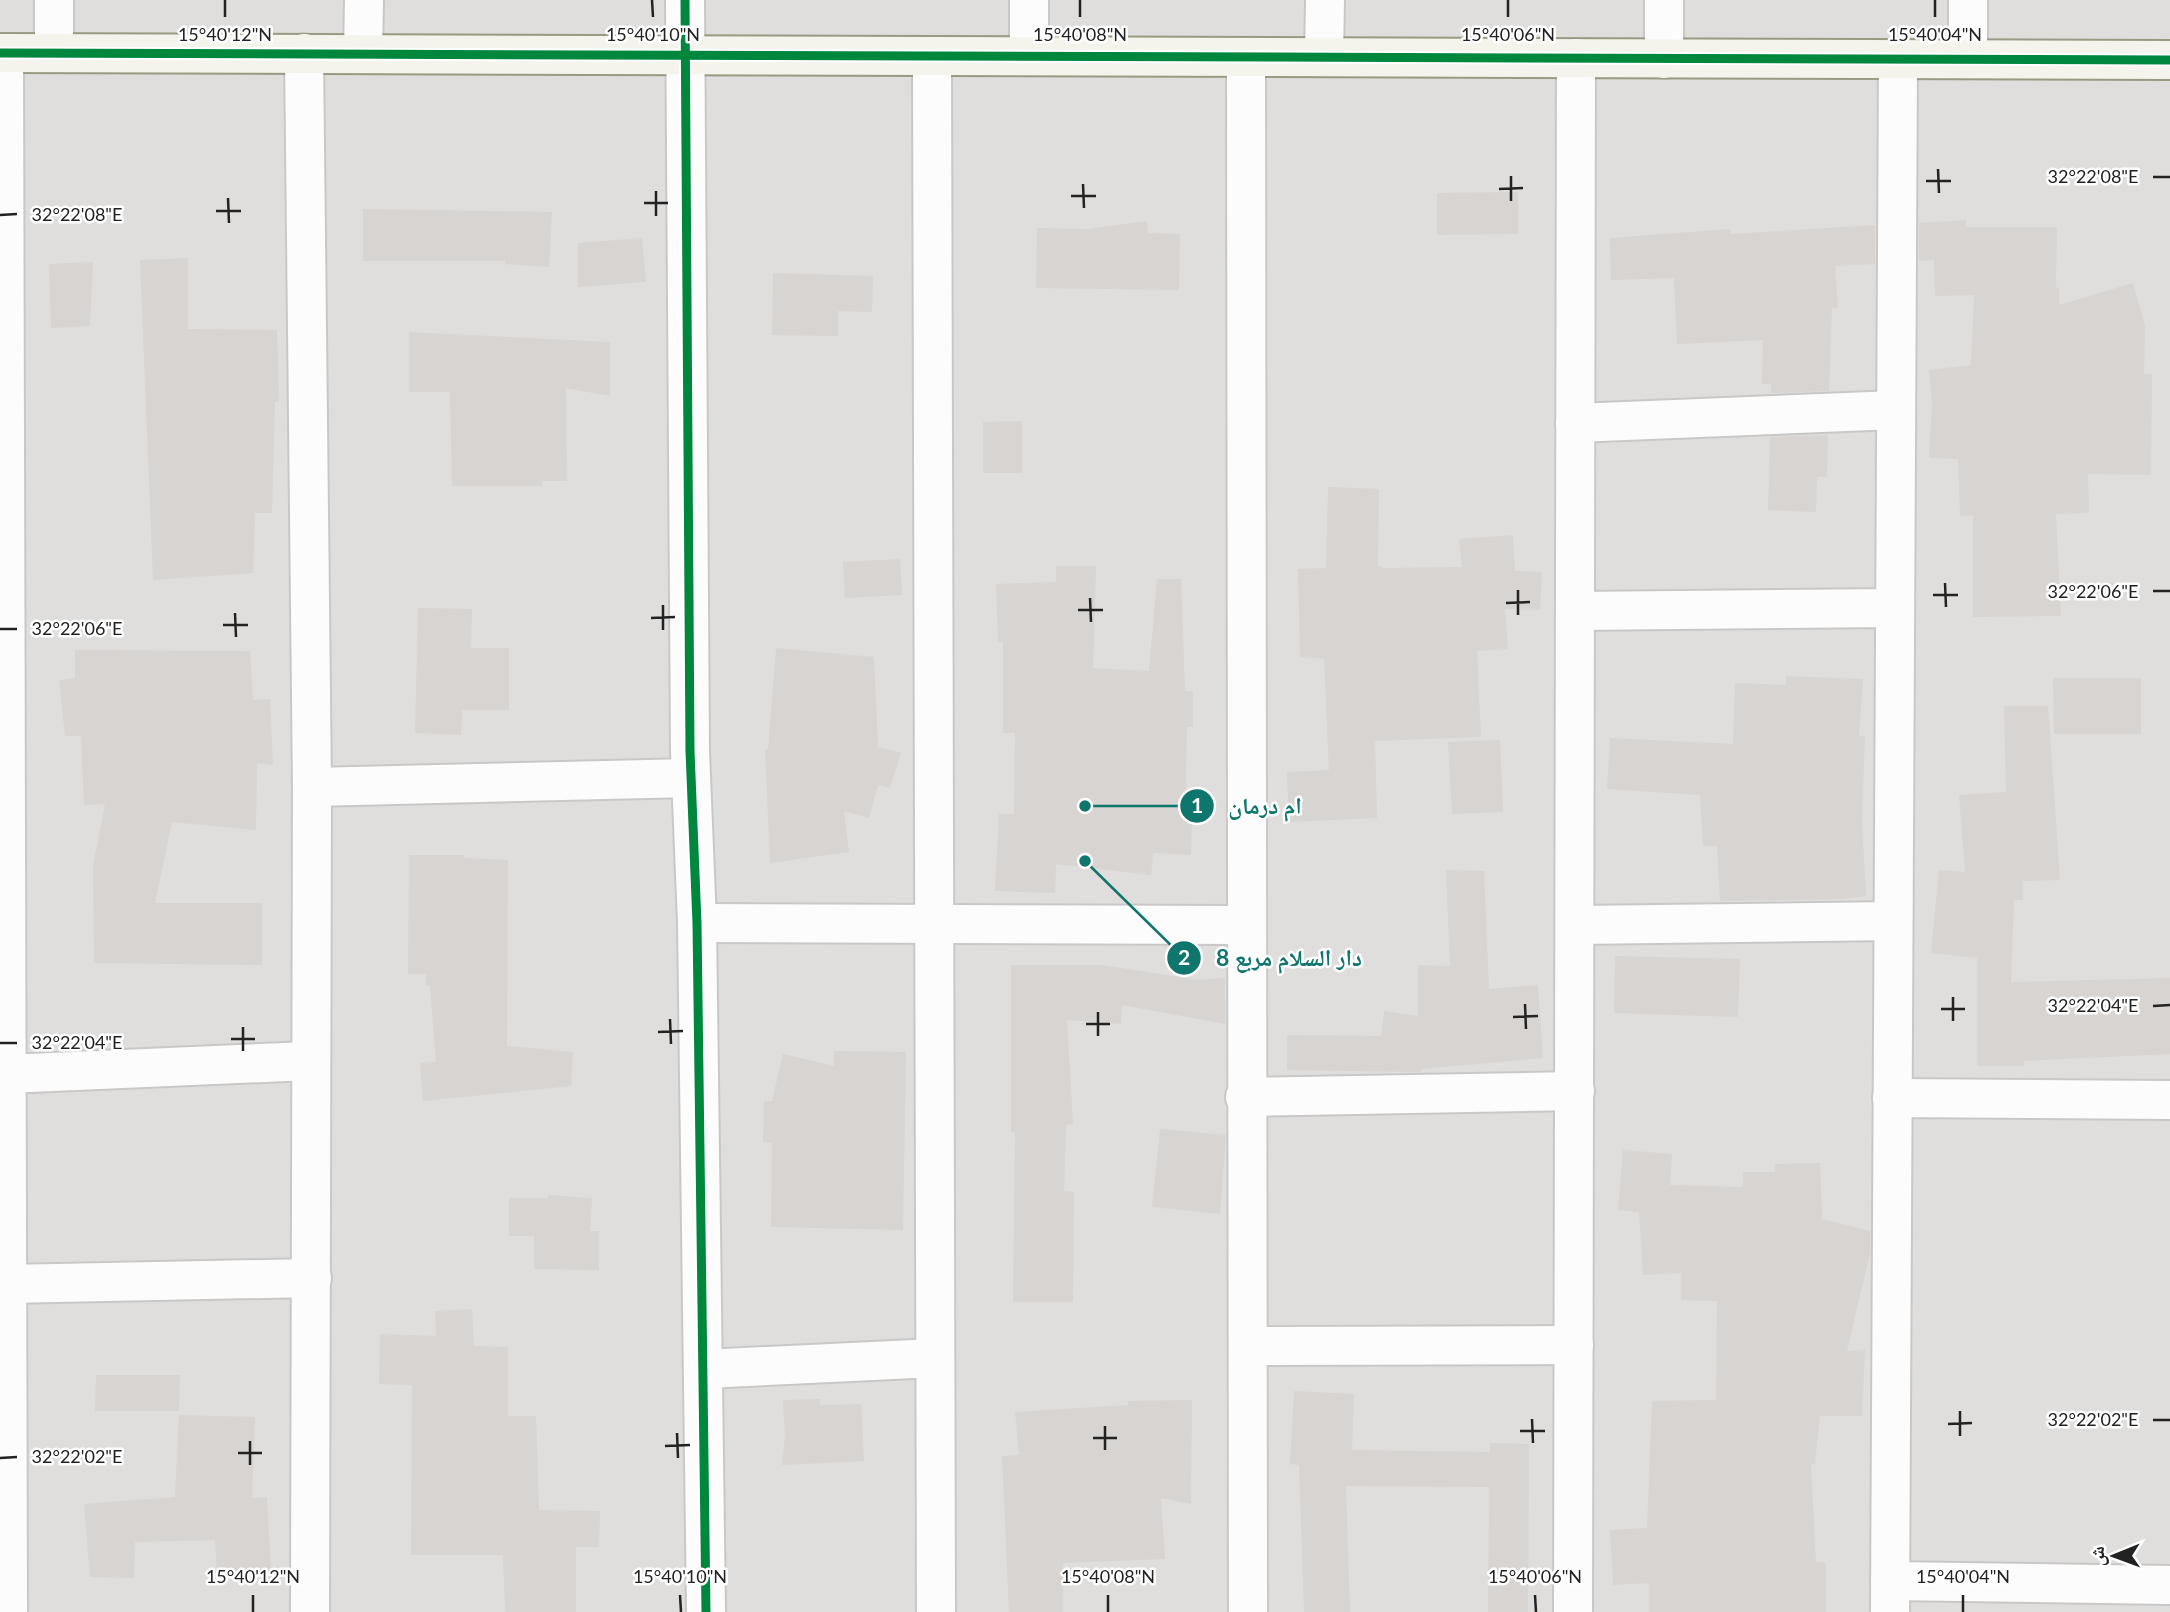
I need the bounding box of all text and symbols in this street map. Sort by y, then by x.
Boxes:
text: 15°40'12"N [178,23,272,45]
text: 15°40'10"N [606,23,700,45]
text: 15°40'08"N [1033,23,1127,45]
text: 15°40'06"N [1461,23,1555,45]
text: 15°40'04"N [1888,23,1982,45]
text: 32°22'08"E [2048,165,2138,187]
text: 32°22'08"E [32,203,122,225]
text: 32°22'06"E [2048,580,2138,602]
text: 32°22'06"E [32,617,122,639]
callout: ام درمان [1180,784,1316,828]
text: ام درمان [1228,791,1302,822]
text: 1 [1191,792,1203,817]
callout: دار السلام مربع 8 [1167,936,1376,980]
text: دار السلام مربع 8 [1216,943,1362,974]
text: 2 [1178,944,1190,969]
text: 32°22'04"E [2048,994,2138,1016]
text: 32°22'04"E [32,1031,122,1053]
text: 32°22'02"E [2048,1408,2138,1430]
text: 32°22'02"E [32,1445,122,1467]
north arrow [2079,1521,2149,1591]
text: ش [2085,1546,2109,1567]
text: 15°40'12"N [206,1565,300,1587]
text: 15°40'10"N [633,1565,727,1587]
text: 15°40'08"N [1061,1565,1155,1587]
text: 15°40'06"N [1488,1565,1582,1587]
text: 15°40'04"N [1916,1565,2010,1587]

